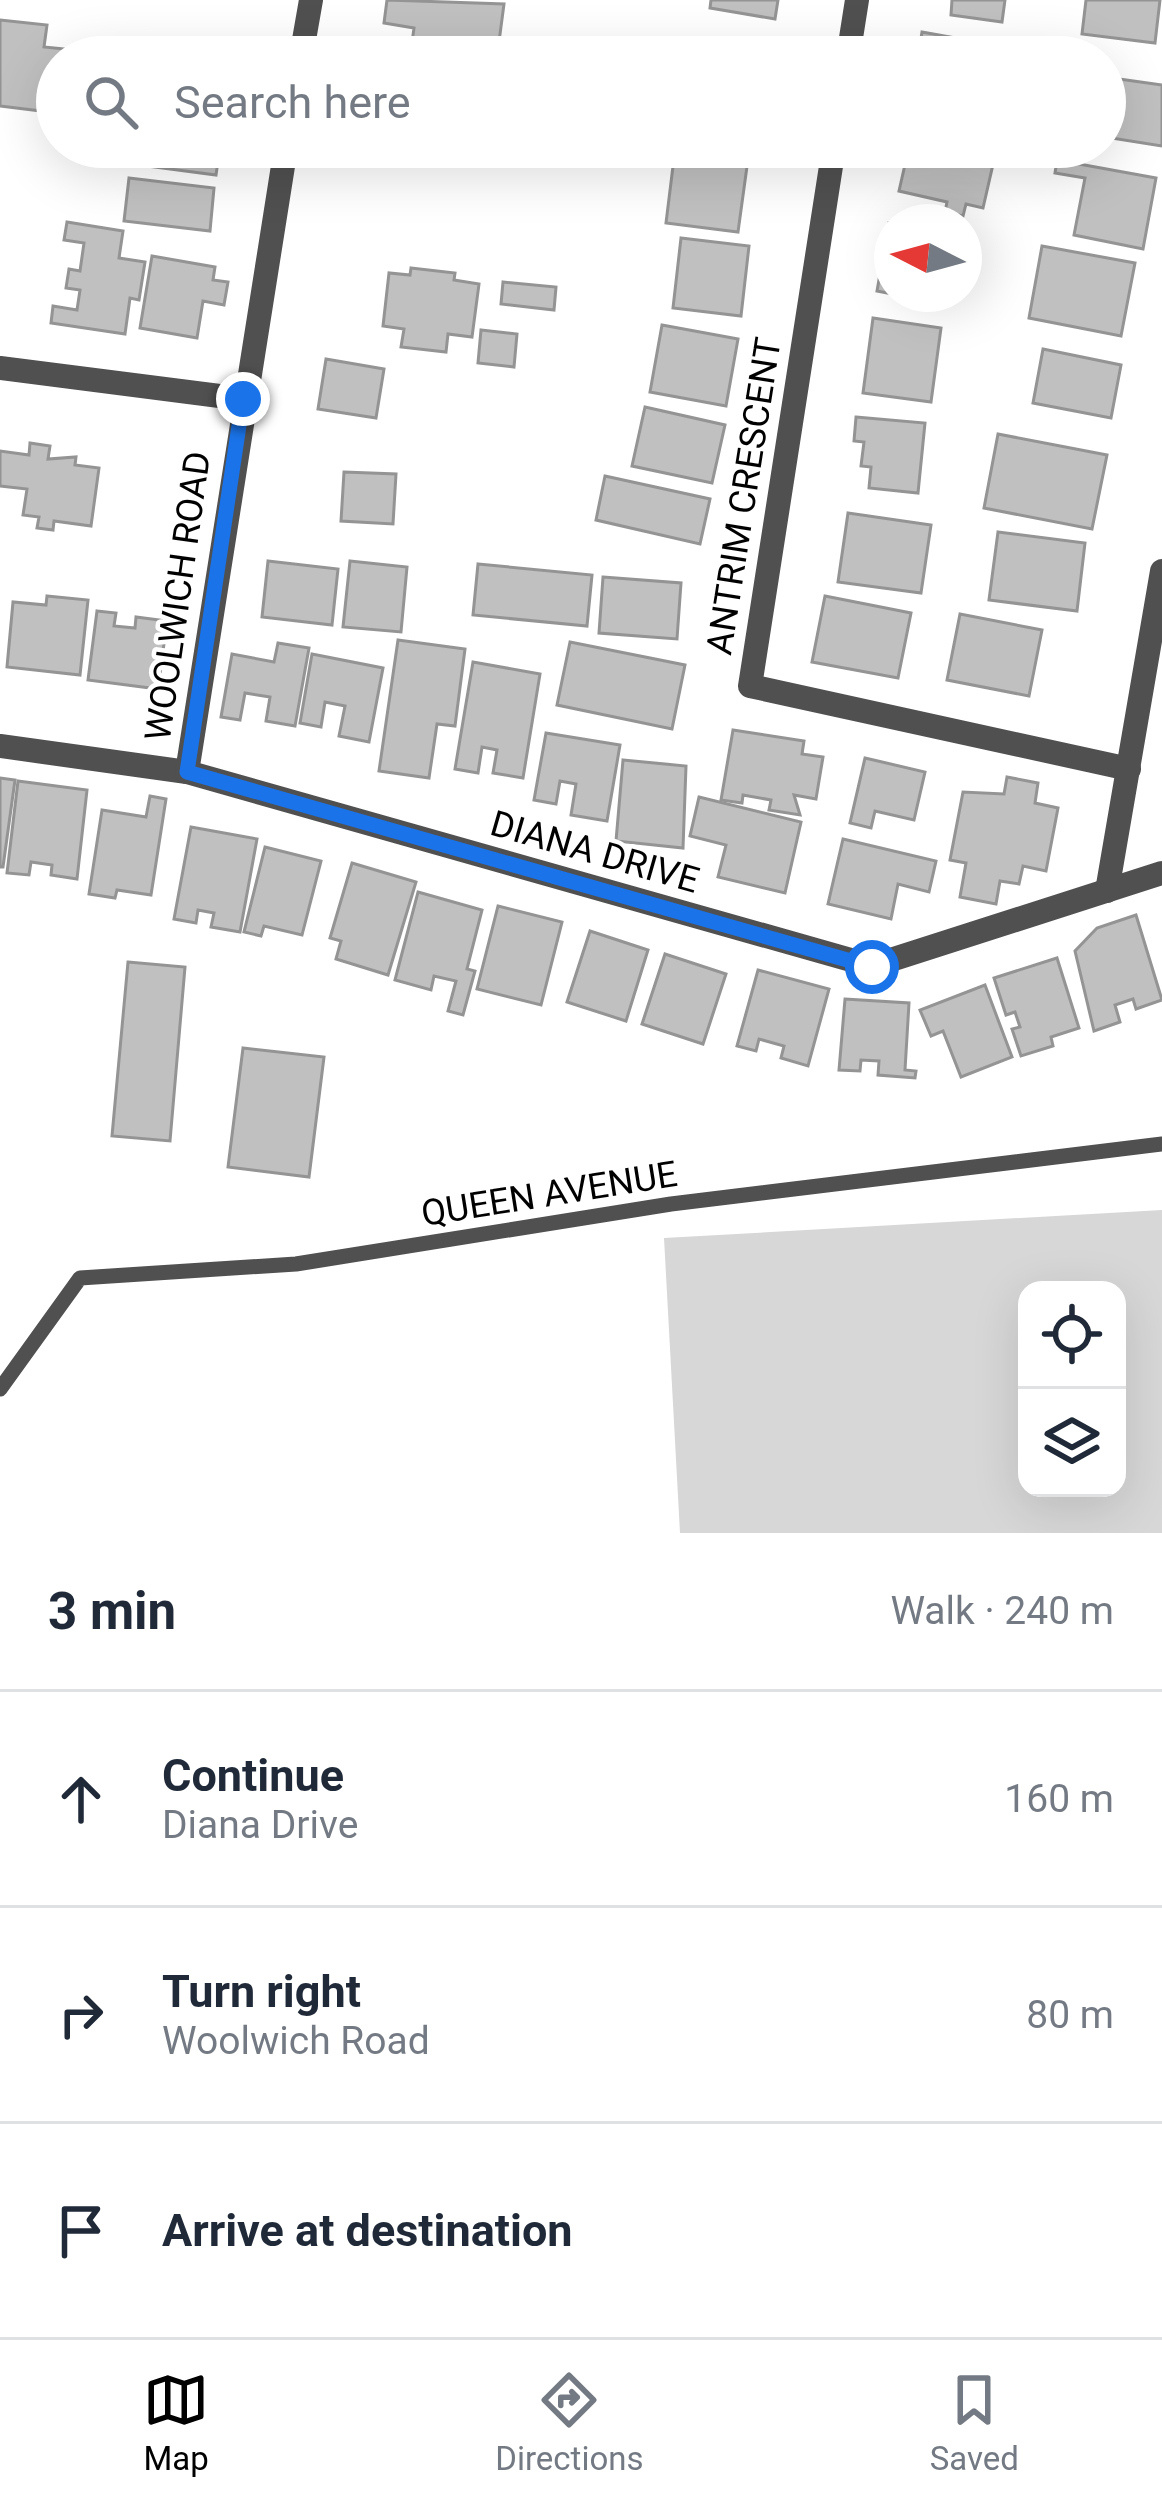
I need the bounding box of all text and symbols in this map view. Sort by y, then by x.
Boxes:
search box [36,36,1126,168]
icon: search [78,69,144,135]
text: Search here [174,76,411,129]
north arrow [874,204,982,312]
street label: ANTRIM CRESCENT [698,335,790,658]
route end [216,372,270,426]
street label: WOOLWICH ROAD [137,449,219,744]
street label: DIANA DRIVE [486,802,704,902]
route start [845,940,899,994]
street label: QUEEN AVENUE [418,1153,680,1235]
map controls [1018,1281,1126,1497]
button: locate [1018,1281,1126,1389]
button: layers [1018,1389,1126,1497]
text: 3 min [48,1582,176,1641]
text: Walk · 240 m [890,1588,1114,1634]
text: Continue [162,1749,344,1802]
icon: ahead [48,1766,114,1832]
text: 160 m [1004,1776,1114,1822]
text: Diana Drive [162,1802,358,1848]
text: Turn right [162,1965,361,2018]
icon: right [48,1982,114,2048]
text: 80 m [1026,1992,1114,2038]
text: Woolwich Road [162,2018,430,2064]
icon: arrive [48,2198,114,2264]
text: Arrive at destination [162,2204,573,2257]
tab: Map [143,2367,209,2478]
tab: Directions [495,2367,644,2478]
tab: Saved [930,2367,1019,2478]

